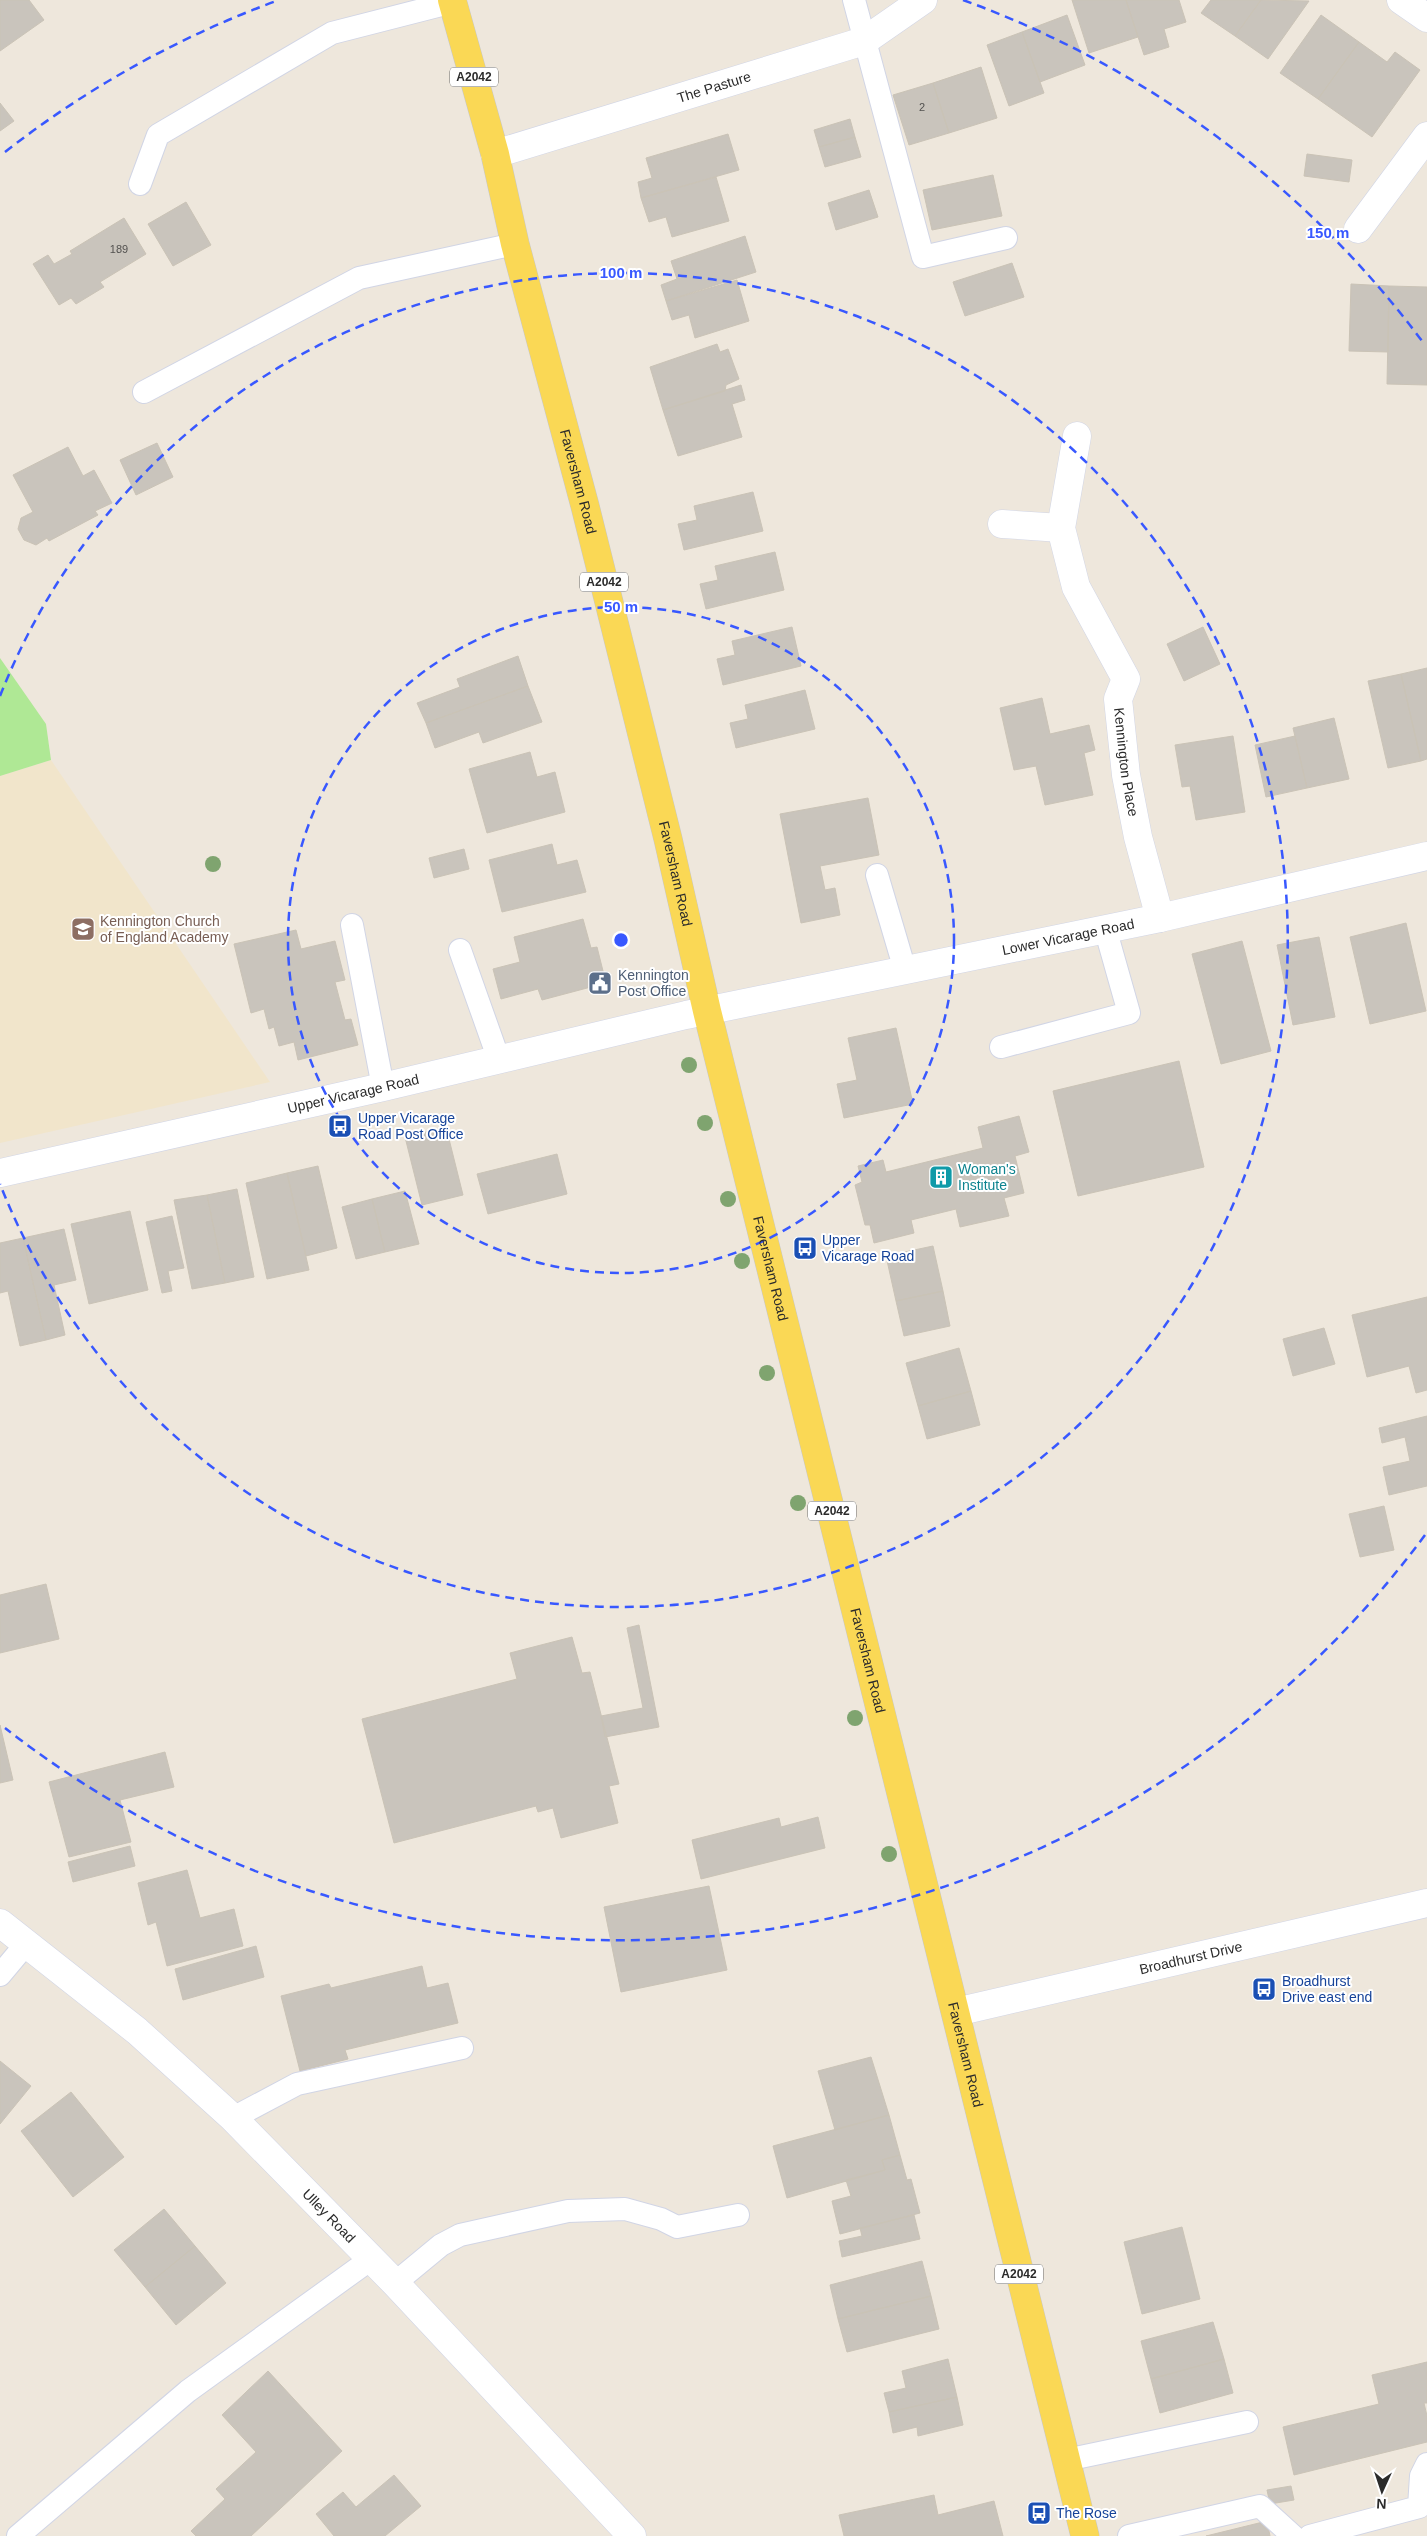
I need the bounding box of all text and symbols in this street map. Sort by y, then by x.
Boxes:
road number: A2042 [450,68,498,86]
street label: The Pasture [675,68,753,106]
house number: 2 [919,101,925,113]
text: 150 m [1307,224,1349,241]
house number: 189 [110,243,128,255]
text: 100 m [600,264,642,281]
street label: Faversham Road [557,428,600,536]
road number: A2042 [580,572,628,592]
text: 50 m [604,598,638,615]
street label: Kennington Place [1111,707,1142,818]
street label: Faversham Road [656,819,696,928]
place label: Kennington Church of England Academy [100,913,228,945]
street label: Lower Vicarage Road [1001,915,1136,958]
school or university icon: Kennington Church of England Academy [70,916,96,942]
centre of rings [612,931,630,949]
place label: Kennington Post Office [618,967,689,999]
public building icon: Kennington Post Office [587,970,613,996]
street label: Upper Vicarage Road [286,1071,421,1116]
place label: Upper Vicarage Road Post Office [358,1110,464,1142]
bus stop icon: Upper Vicarage Road Post Office [327,1113,353,1139]
place label: Woman's Institute [958,1161,1016,1193]
building icon: Woman's Institute [928,1164,954,1190]
street label: Faversham Road [750,1214,791,1322]
place label: Upper Vicarage Road [822,1232,914,1264]
bus stop icon: Upper Vicarage Road [792,1235,818,1261]
road number: A2042 [808,1502,856,1520]
street label: Faversham Road [847,1606,889,1715]
street label: Broadhurst Drive [1138,1938,1244,1977]
place label: Broadhurst Drive east end [1282,1973,1372,2005]
bus stop icon: Broadhurst Drive east end [1251,1976,1277,2002]
street label: Faversham Road [945,2000,986,2109]
street label: Ulley Road [299,2186,359,2246]
road number: A2042 [995,2264,1043,2284]
north arrow [1357,2466,1407,2516]
text: N [1376,2496,1387,2512]
bus stop icon: The Rose [1026,2500,1052,2526]
place label: The Rose [1056,2505,1117,2521]

